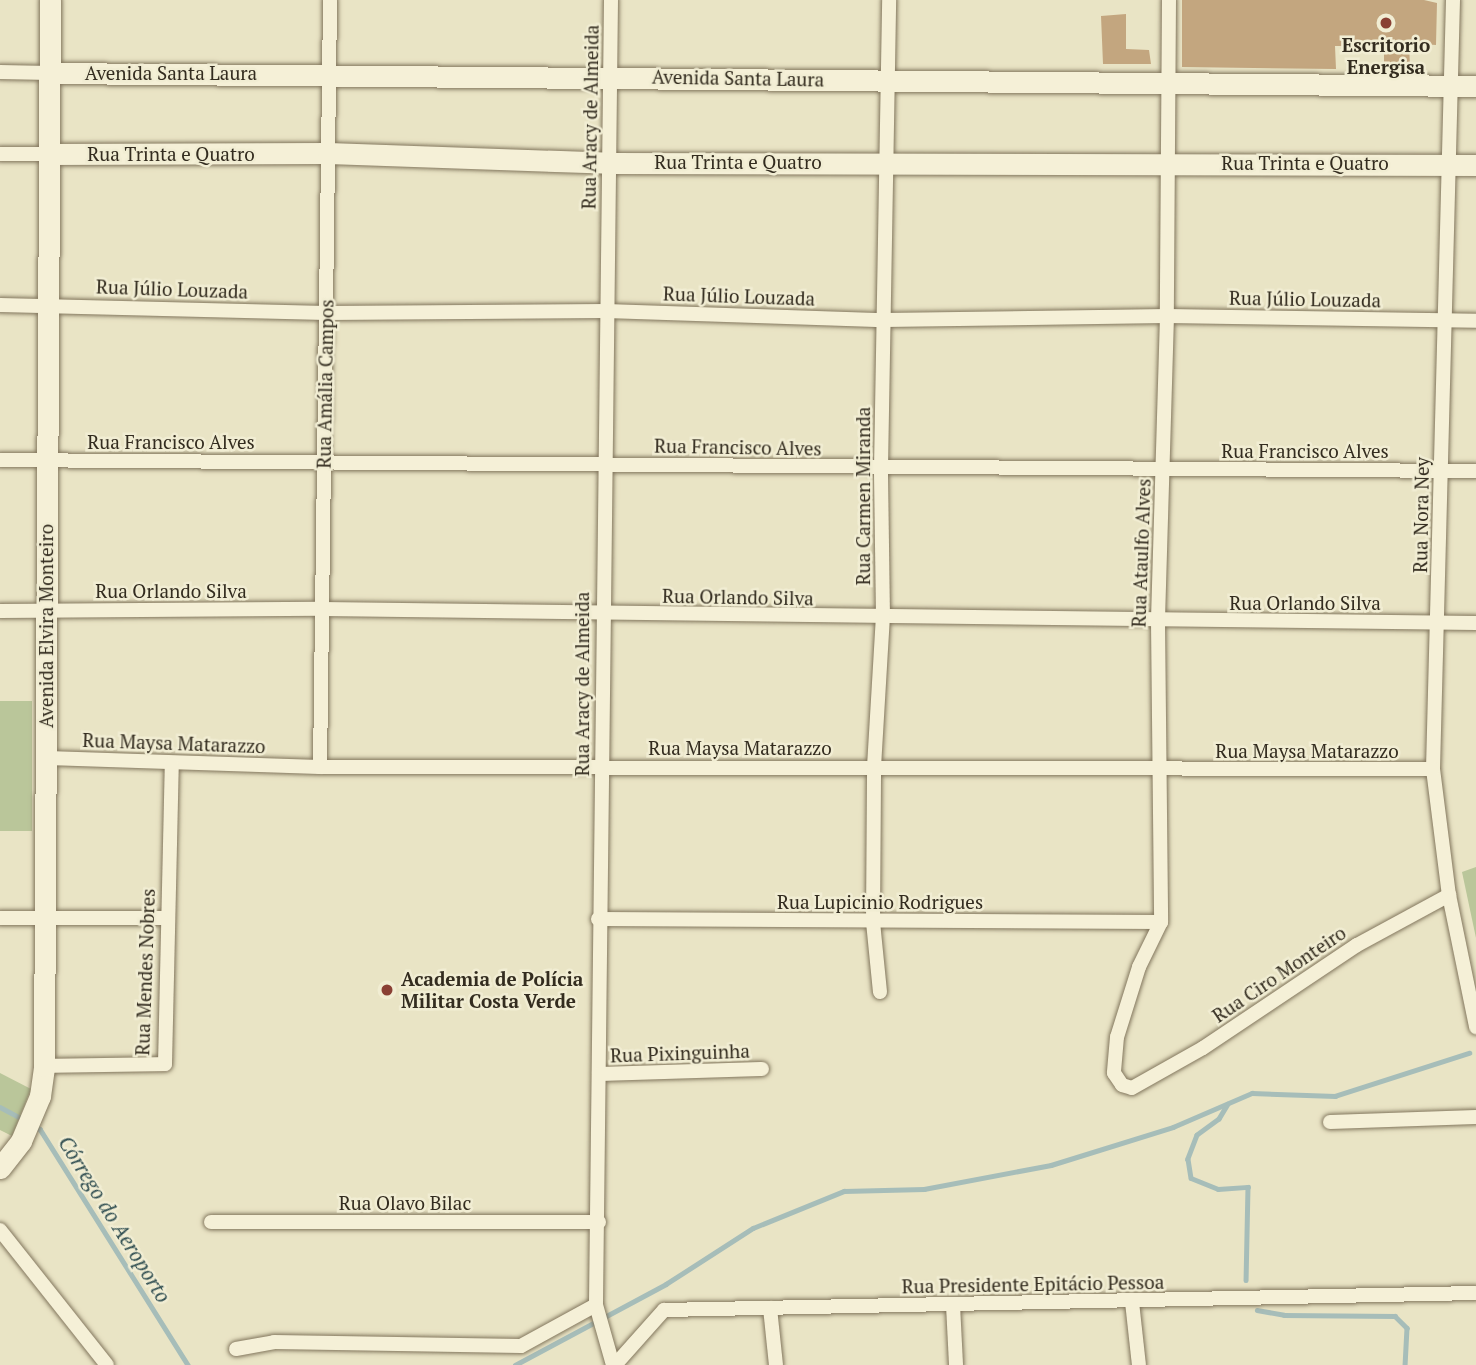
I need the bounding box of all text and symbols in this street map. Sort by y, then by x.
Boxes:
marker: Escritorio Energisa [1378,15,1394,31]
street label: Rua Aracy de Almeida [577,24,603,210]
place label: Escritorio Energisa [1342,34,1430,78]
street label: Avenida Santa Laura [85,62,257,84]
street label: Avenida Santa Laura [652,65,824,91]
street label: Rua Trinta e Quatro [87,143,255,165]
street label: Rua Trinta e Quatro [654,151,822,173]
street label: Rua Trinta e Quatro [1221,152,1389,174]
street label: Rua Júlio Louzada [96,275,248,303]
street label: Rua Júlio Louzada [663,282,815,310]
street label: Rua Júlio Louzada [1229,286,1381,312]
street label: Rua Amália Campos [312,299,338,469]
street label: Rua Carmen Miranda [852,407,874,585]
street label: Rua Francisco Alves [87,431,255,453]
street label: Rua Francisco Alves [654,434,822,460]
street label: Rua Francisco Alves [1221,440,1389,462]
street label: Rua Nora Ney [1409,457,1433,573]
street label: Rua Ataulfo Alves [1127,478,1155,628]
street label: Avenida Elvira Monteiro [35,524,57,728]
street label: Rua Orlando Silva [95,580,247,602]
street label: Rua Orlando Silva [662,584,814,610]
street label: Rua Aracy de Almeida [571,591,593,777]
street label: Rua Orlando Silva [1229,592,1381,614]
street label: Rua Maysa Matarazzo [82,728,266,758]
street label: Rua Maysa Matarazzo [648,737,832,759]
street label: Rua Maysa Matarazzo [1215,740,1399,762]
street label: Rua Mendes Nobres [131,888,159,1056]
street label: Rua Lupicinio Rodrigues [777,891,983,913]
street label: Rua Ciro Monteiro [1208,921,1350,1027]
place label: Academia de Polícia Militar Costa Verde [401,968,583,1012]
marker: Academia de Polícia Militar Costa Verde [379,982,395,998]
street label: Rua Pixinguinha [610,1039,750,1067]
water label: Córrego do Aeroporto [53,1131,177,1307]
street label: Rua Olavo Bilac [339,1192,471,1214]
street label: Rua Presidente Epitácio Pessoa [901,1270,1165,1298]

